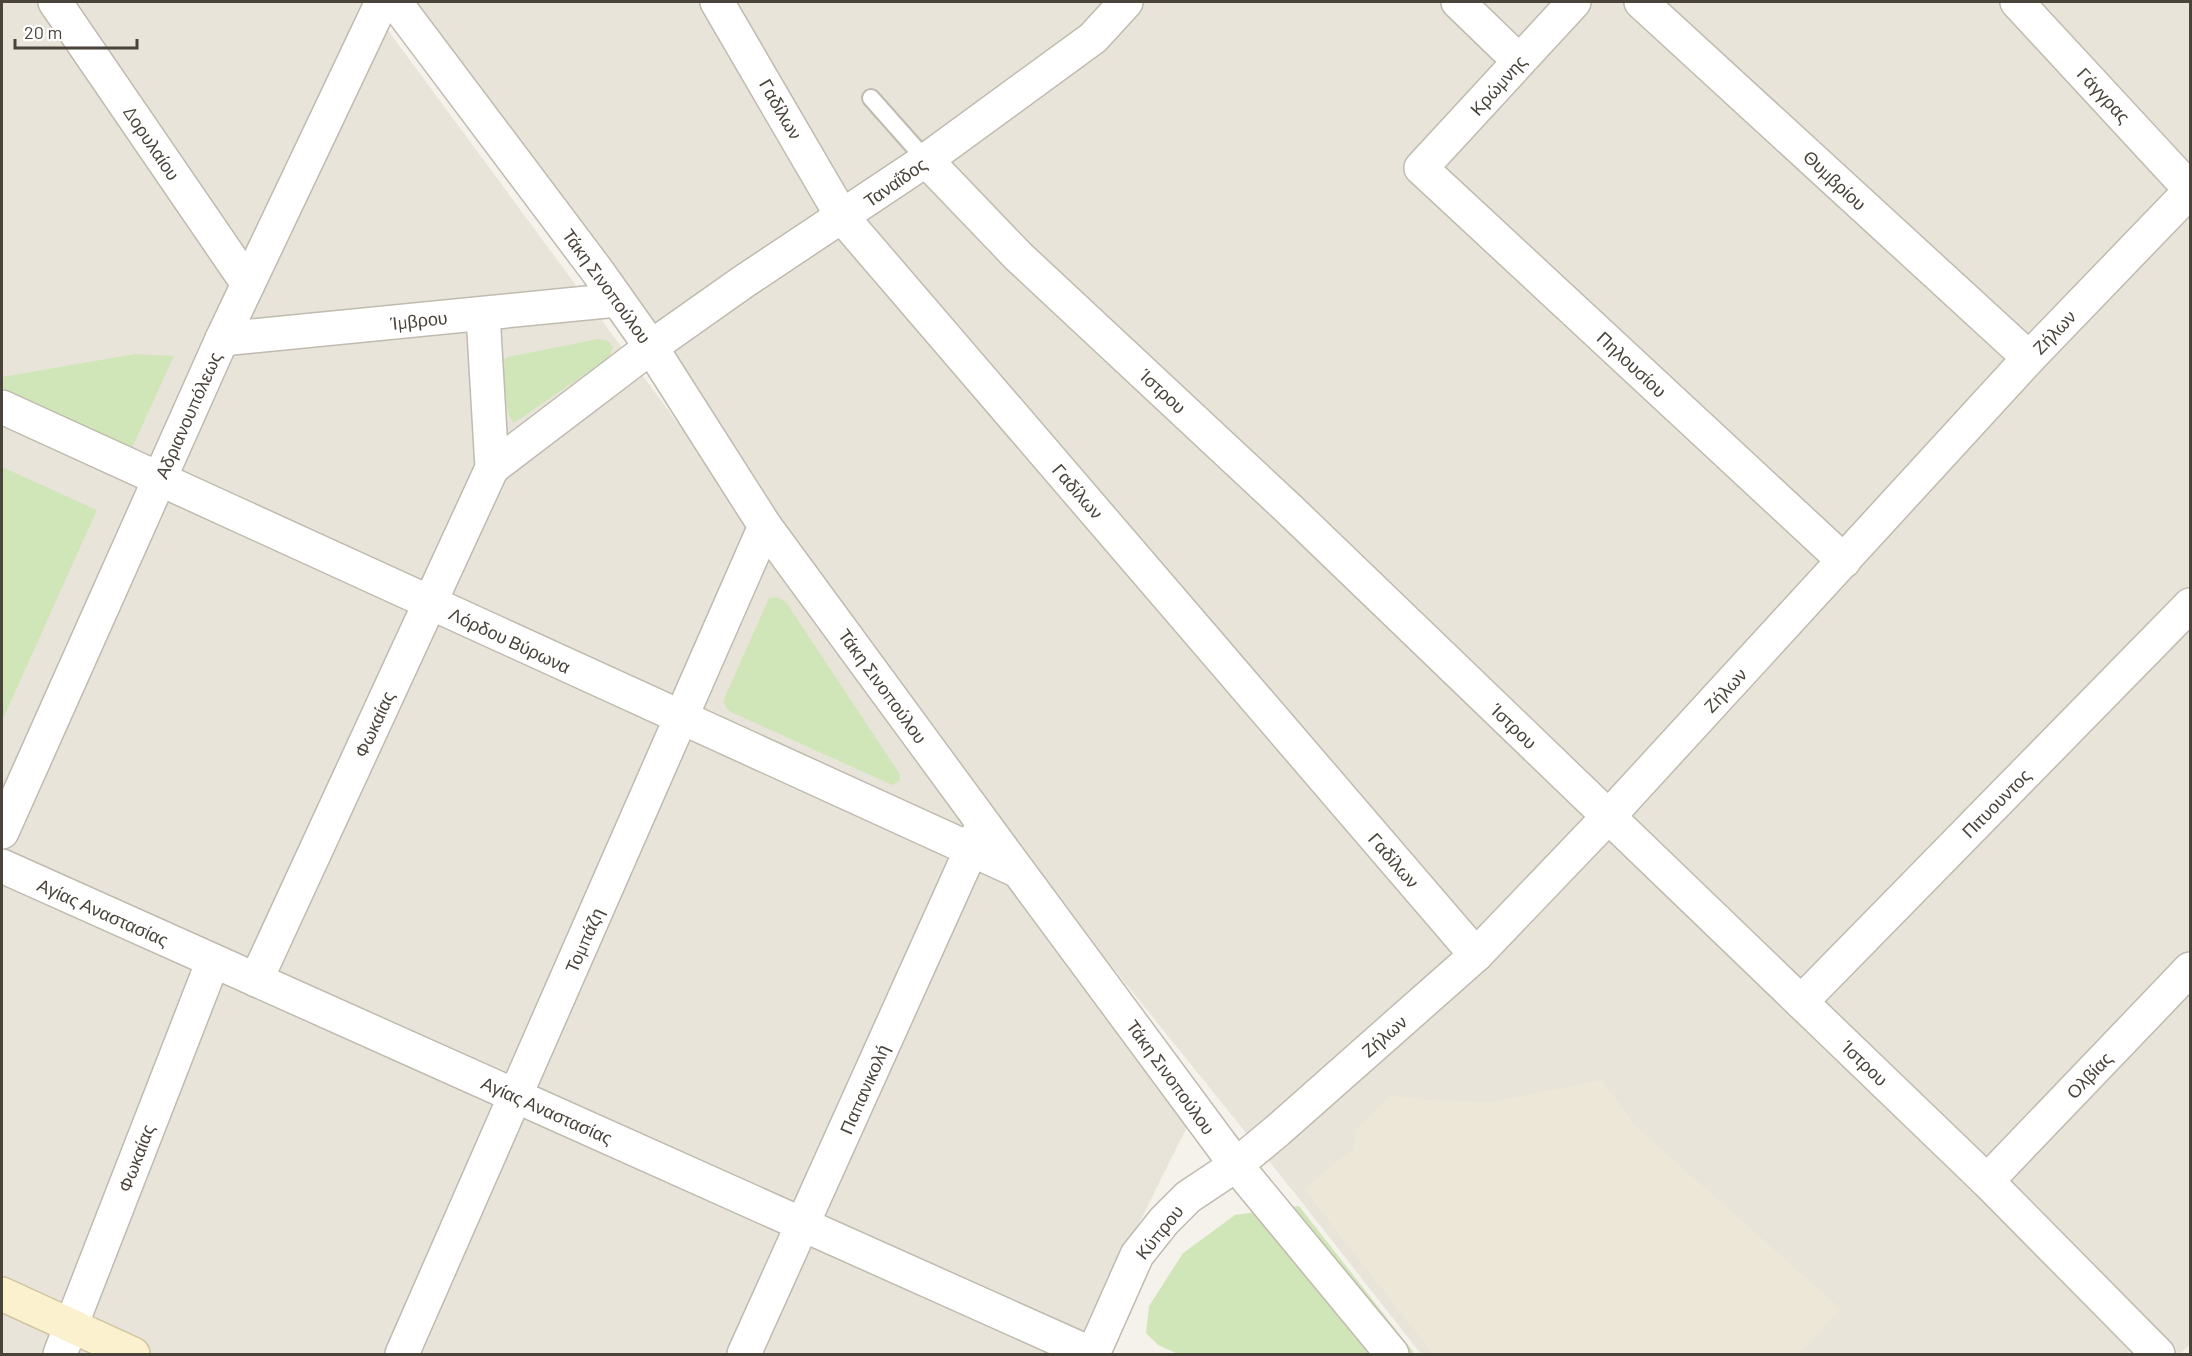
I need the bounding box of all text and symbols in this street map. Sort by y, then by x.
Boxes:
scale bar [15,12,136,50]
text: 20 m [24,21,62,43]
street label: Κρώμνης [1465,50,1531,120]
street label: Γάγγρας [2073,63,2135,127]
street label: Γαδίλων [755,75,807,143]
street label: Δορυλαίου [119,102,185,184]
street label: Θυμβρίου [1799,145,1871,215]
street label: Ταναΐδος [859,152,931,212]
street label: Τάκη Σινοπούλου [558,224,656,348]
street label: Ζήλων [2028,305,2080,359]
street label: Ίμβρου [388,306,449,334]
street label: Πηλουσίου [1593,326,1671,402]
street label: Αδριανουπόλεως [150,348,226,482]
street label: Ίστρου [1135,363,1191,418]
street label: Γαδίλων [1048,459,1108,523]
street label: Λόρδου Βύρωνα [446,602,574,678]
street label: Τάκη Σινοπούλου [834,624,932,748]
street label: Ζήλων [1699,663,1751,717]
street label: Φωκαίας [349,687,399,761]
street label: Ίστρου [1486,698,1542,753]
street label: Πιτυουντος [1957,764,2035,842]
street label: Γαδίλων [1364,828,1424,892]
street label: Αγίας Αναστασίας [34,873,172,951]
street label: Τομπάζη [560,904,608,976]
street label: Ζήλων [1357,1010,1411,1062]
street label: Τάκη Σινοπούλου [1122,1015,1220,1139]
street label: Ίστρου [1837,1035,1893,1090]
street label: Παπανικολή [834,1041,894,1137]
street label: Ολβίας [2061,1047,2117,1103]
street label: Αγίας Αναστασίας [478,1071,616,1149]
street label: Φωκαίας [113,1121,159,1195]
street label: Κύπρου [1130,1200,1188,1264]

